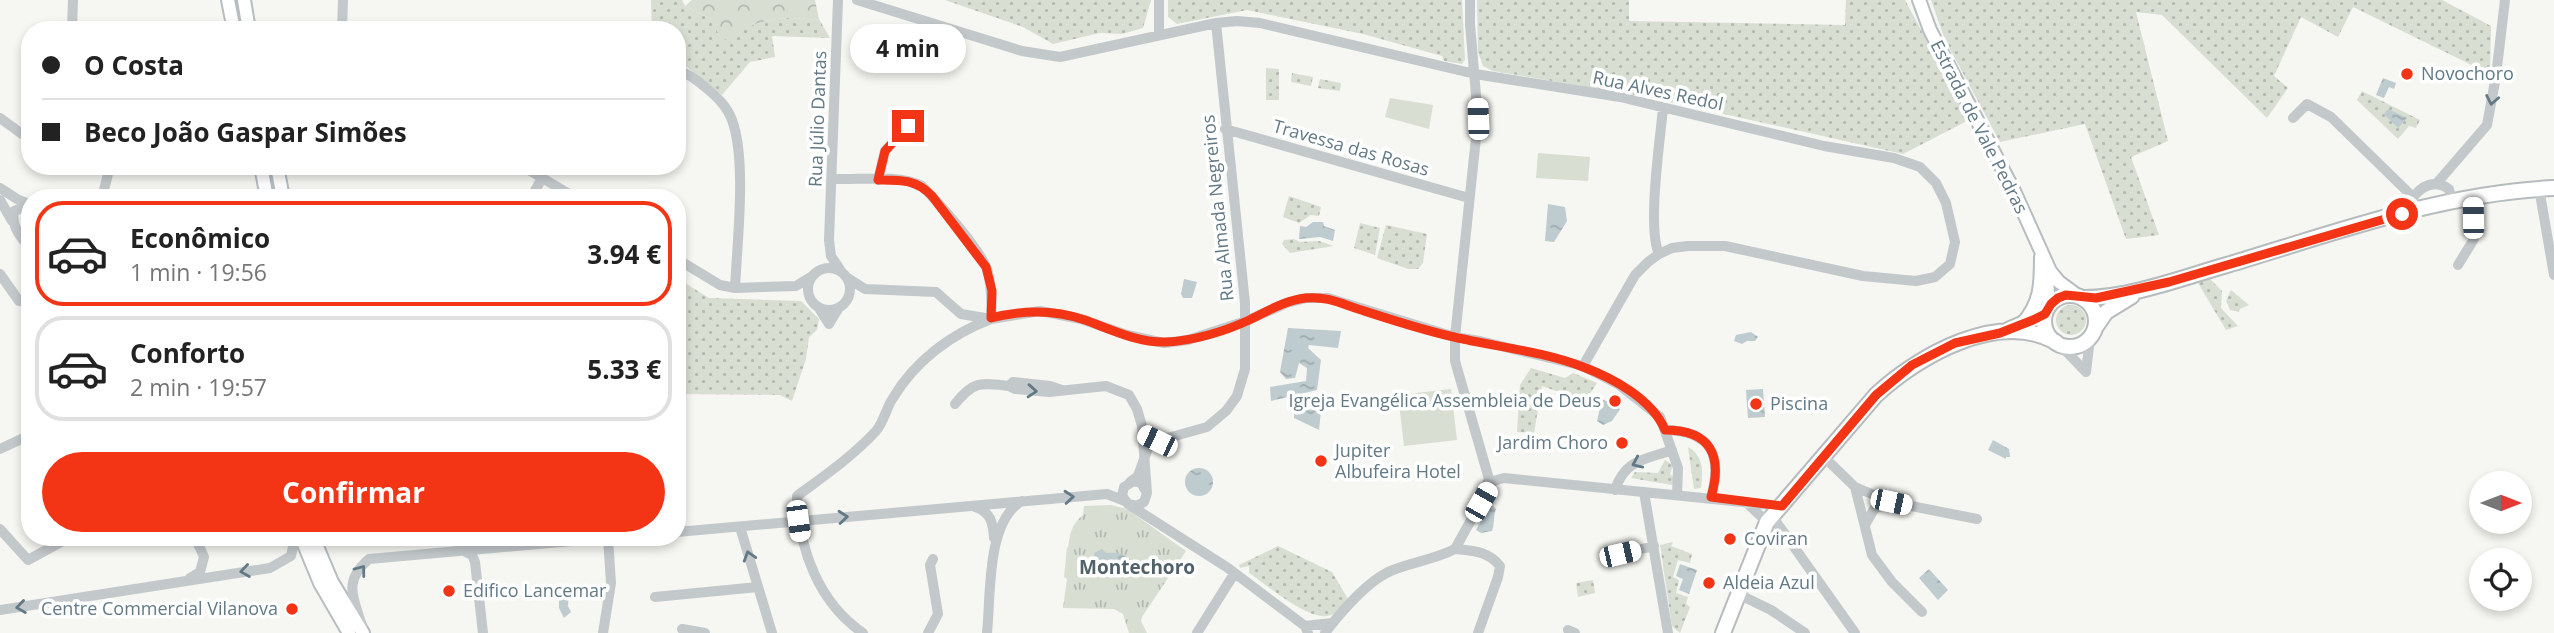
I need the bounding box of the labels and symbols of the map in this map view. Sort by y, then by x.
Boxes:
callout: 4 min [850,24,966,74]
street label: Estrada de Vale Pedras [1926,36,2034,217]
street label: Rua Júlio Dantas [803,50,831,188]
place label: Novochoro [2421,61,2514,85]
street label: Rua Alves Redol [1591,64,1726,116]
marker: Novochoro [2399,66,2415,82]
one-way arrow [2485,94,2500,106]
car [1467,98,1490,140]
route end [892,110,924,142]
street label: Travessa das Rosas [1270,113,1432,181]
street label: Rua Almada Negreiros [1195,114,1239,303]
car [2463,197,2484,239]
route start [2386,198,2418,230]
one-way arrow [1027,383,1038,398]
place label: Igreja Evangélica Assembleia de Deus [1288,388,1601,412]
place label: Piscina [1770,391,1828,415]
marker: Igreja Evangélica Assembleia de Deus [1607,393,1623,409]
marker: Piscina [1748,396,1764,412]
car [1134,422,1181,460]
place label: Jardim Choro [1496,430,1608,454]
marker: Jardim Choro [1614,435,1630,451]
place label: Jupiter Albufeira Hotel [1333,438,1461,483]
marker: Jupiter Albufeira Hotel [1313,453,1329,469]
one-way arrow [1632,455,1644,469]
north arrow [2469,471,2532,534]
car [1462,479,1501,525]
car [1869,487,1914,517]
one-way arrow [1064,490,1075,505]
car [785,499,812,543]
one-way arrow [838,510,849,525]
place label: Coviran [1744,526,1808,550]
marker: Coviran [1722,531,1738,547]
car [1598,539,1643,569]
one-way arrow [742,551,757,563]
district label: Montechoro [1079,554,1195,580]
one-way arrow [239,563,251,578]
one-way arrow [353,565,365,578]
place label: Aldeia Azul [1723,570,1815,594]
marker: Aldeia Azul [1701,575,1717,591]
place label: Edifico Lancemar [463,578,607,602]
marker: Edifico Lancemar [441,583,457,599]
place label: Centre Commercial Vilanova [41,596,278,620]
one-way arrow [15,600,27,615]
marker: Centre Commercial Vilanova [284,601,300,617]

